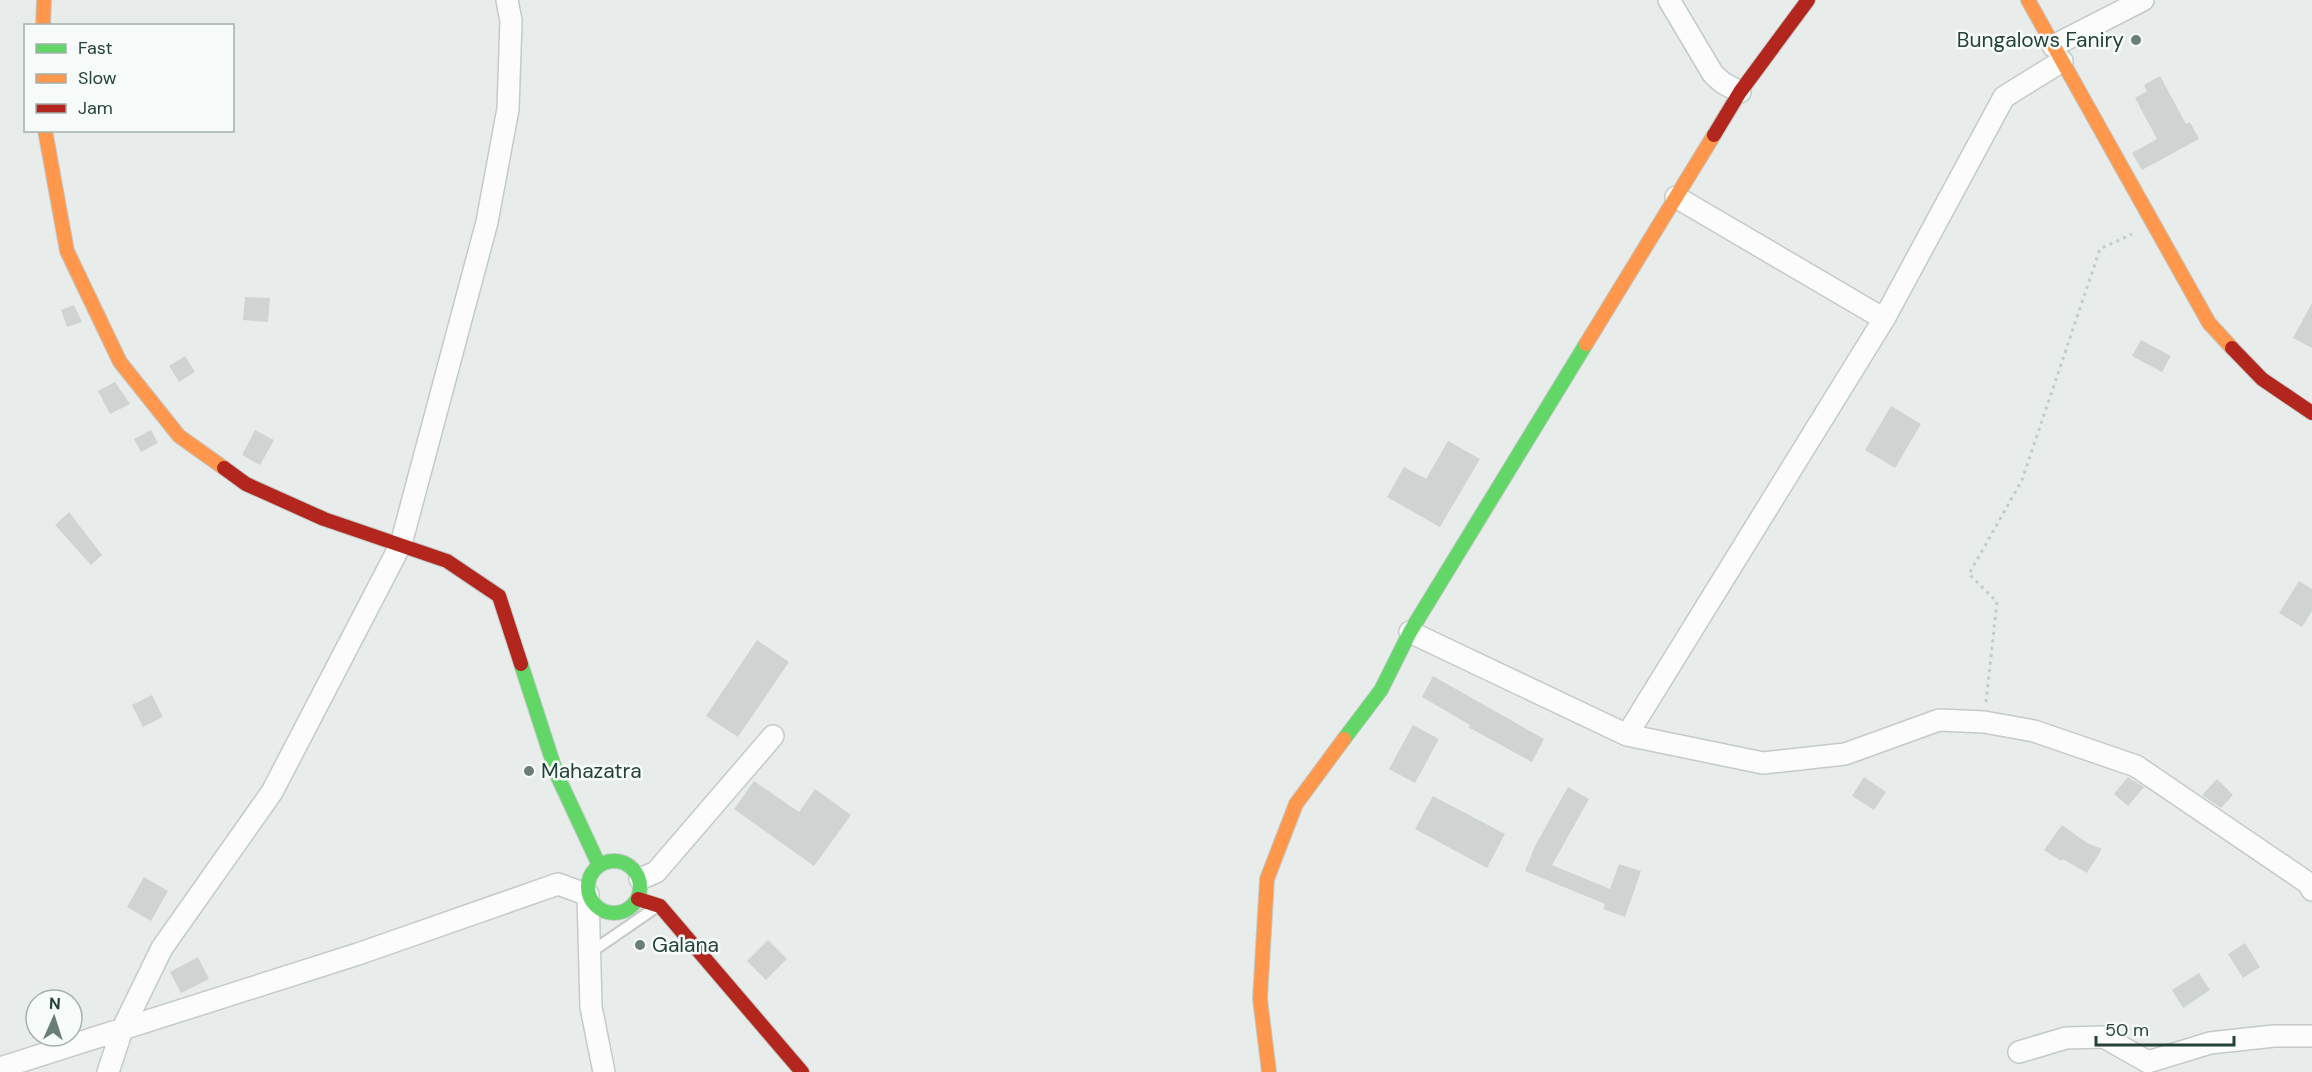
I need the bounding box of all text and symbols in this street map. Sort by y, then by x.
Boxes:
legend [24,24,234,132]
place label: Bungalows Faniry [1957,26,2124,54]
marker: Bungalows Faniry [2129,33,2143,47]
text: Fast [78,36,113,60]
text: Slow [78,66,117,90]
text: Jam [78,96,113,120]
place label: Mahazatra [541,757,642,785]
marker: Mahazatra [522,764,536,778]
place label: Galana [652,931,719,959]
marker: Galana [633,938,647,952]
north arrow [24,988,84,1048]
text: N [48,993,61,1014]
scale bar [2096,1009,2234,1047]
text: 50 m [2105,1018,2149,1042]

